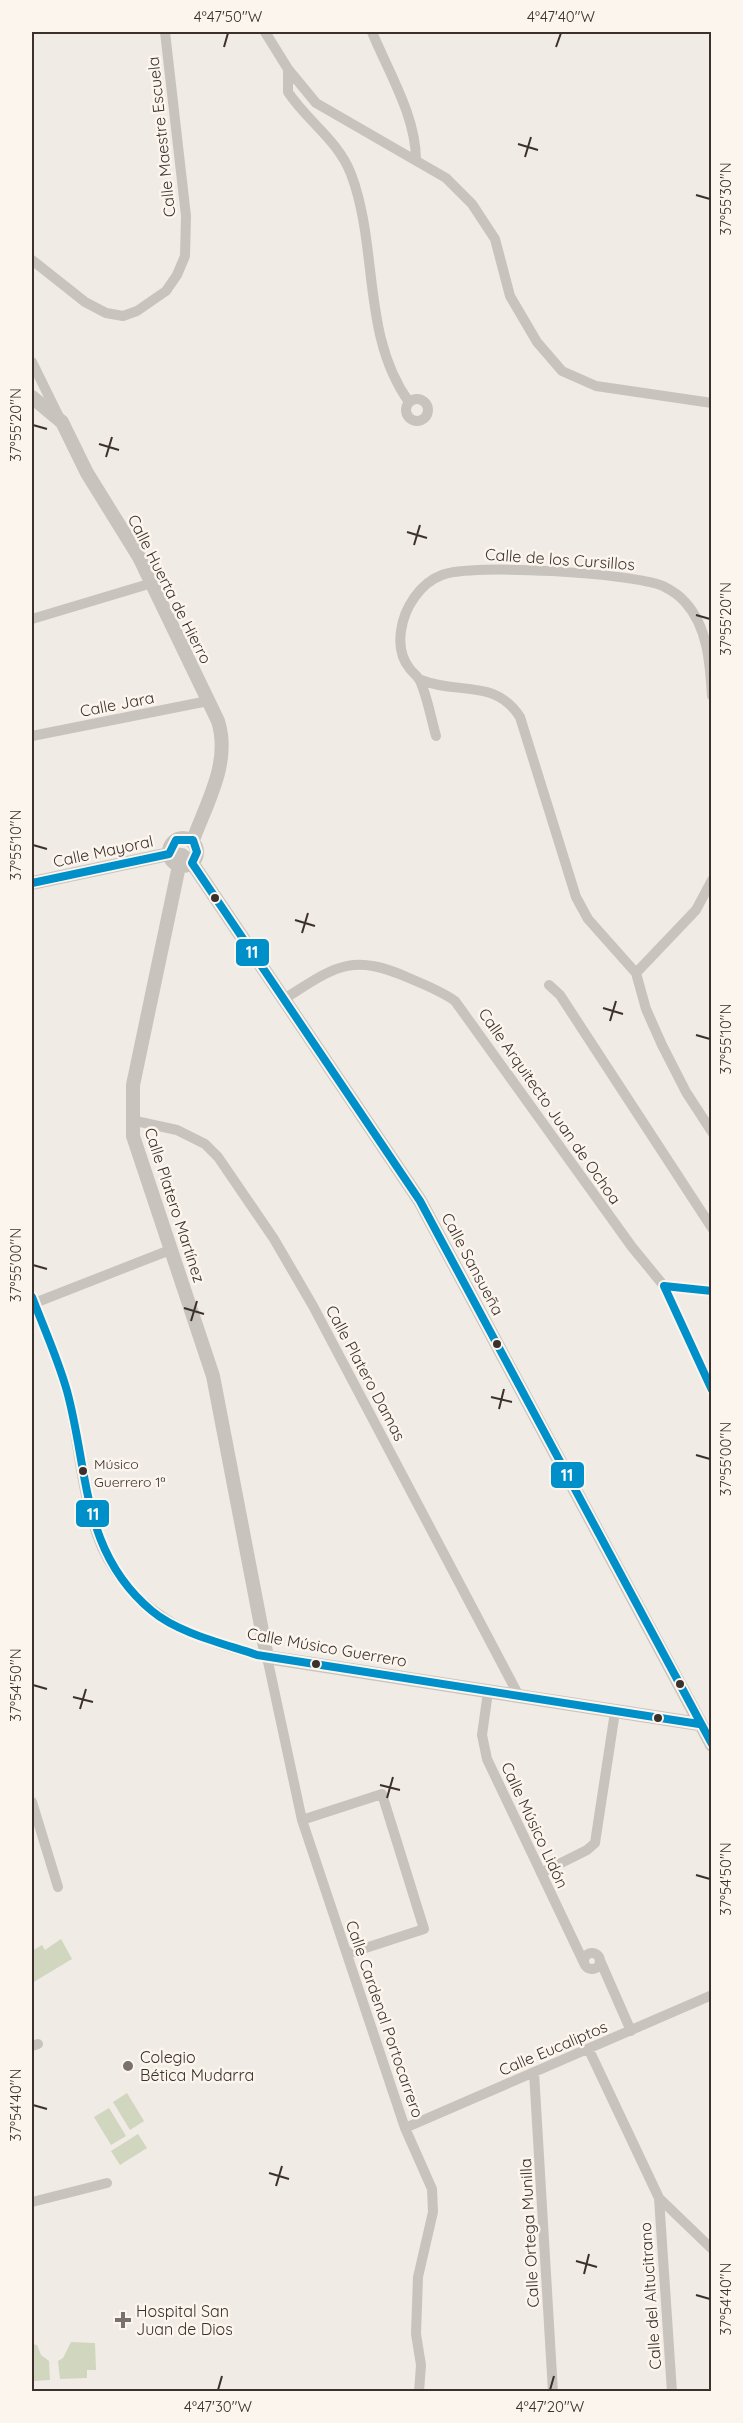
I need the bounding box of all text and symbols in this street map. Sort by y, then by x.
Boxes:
text: 4°47'50"W [194,7,263,26]
text: 4°47'40"W [527,7,596,26]
street label: Calle Maestre Escuela [143,56,179,218]
text: 37°55'30"N [716,162,735,236]
text: 37°55'20"N [6,388,25,462]
street label: Calle Huerta de Hierro [124,511,216,667]
street label: Calle de los Cursillos [485,544,635,574]
text: 37°55'20"N [716,582,735,656]
street label: Calle Jara [78,687,156,721]
text: 37°55'10"N [6,810,25,880]
street label: Calle Mayoral [51,831,155,871]
unlabelled marker [209,892,221,904]
line badge: 11 [235,938,270,967]
text: 11 [246,942,258,962]
street label: Calle Arquitecto Juan de Ochoa [474,1004,626,1208]
text: 37°55'10"N [716,1004,735,1074]
street label: Calle Platero Martínez [140,1125,210,1285]
street label: Calle Sansueña [438,1209,508,1319]
text: 37°55'00"N [6,1228,25,1302]
street label: Calle Platero Damas [322,1302,410,1444]
unlabelled marker [491,1338,503,1350]
text: 37°55'00"N [716,1422,735,1496]
place label: Músico Guerrero 1ª [94,1455,166,1491]
line badge: 11 [550,1461,585,1489]
marker: Músico Guerrero 1ª [77,1465,89,1477]
text: 11 [561,1465,573,1485]
line badge: 11 [75,1499,110,1528]
text: 11 [87,1504,99,1524]
street label: Calle Músico Guerrero [245,1623,409,1671]
text: 37°54'50"N [6,1648,25,1722]
unlabelled marker [310,1658,322,1670]
unlabelled marker [674,1678,686,1690]
unlabelled marker [652,1712,664,1724]
street label: Calle Músico Lidón [497,1759,573,1891]
text: 37°54'50"N [716,1842,735,1916]
street label: Calle Cardenal Portocarrero [342,1918,428,2120]
street label: Calle Eucaliptos [496,2016,610,2080]
place label: Colegio Bética Mudarra [140,2047,254,2085]
marker: Colegio Bética Mudarra [121,2059,135,2073]
text: 37°54'40"N [6,2068,25,2142]
street label: Calle Ortega Munilla [515,2158,543,2308]
street label: Calle del Altucitrano [635,2222,665,2370]
text: 37°54'40"N [716,2262,735,2336]
place label: Hospital San Juan de Dios [136,2301,233,2339]
marker: Hospital San Juan de Dios [114,2311,132,2329]
text: 4°47'30"W [184,2397,252,2416]
text: 4°47'20"W [516,2397,585,2416]

